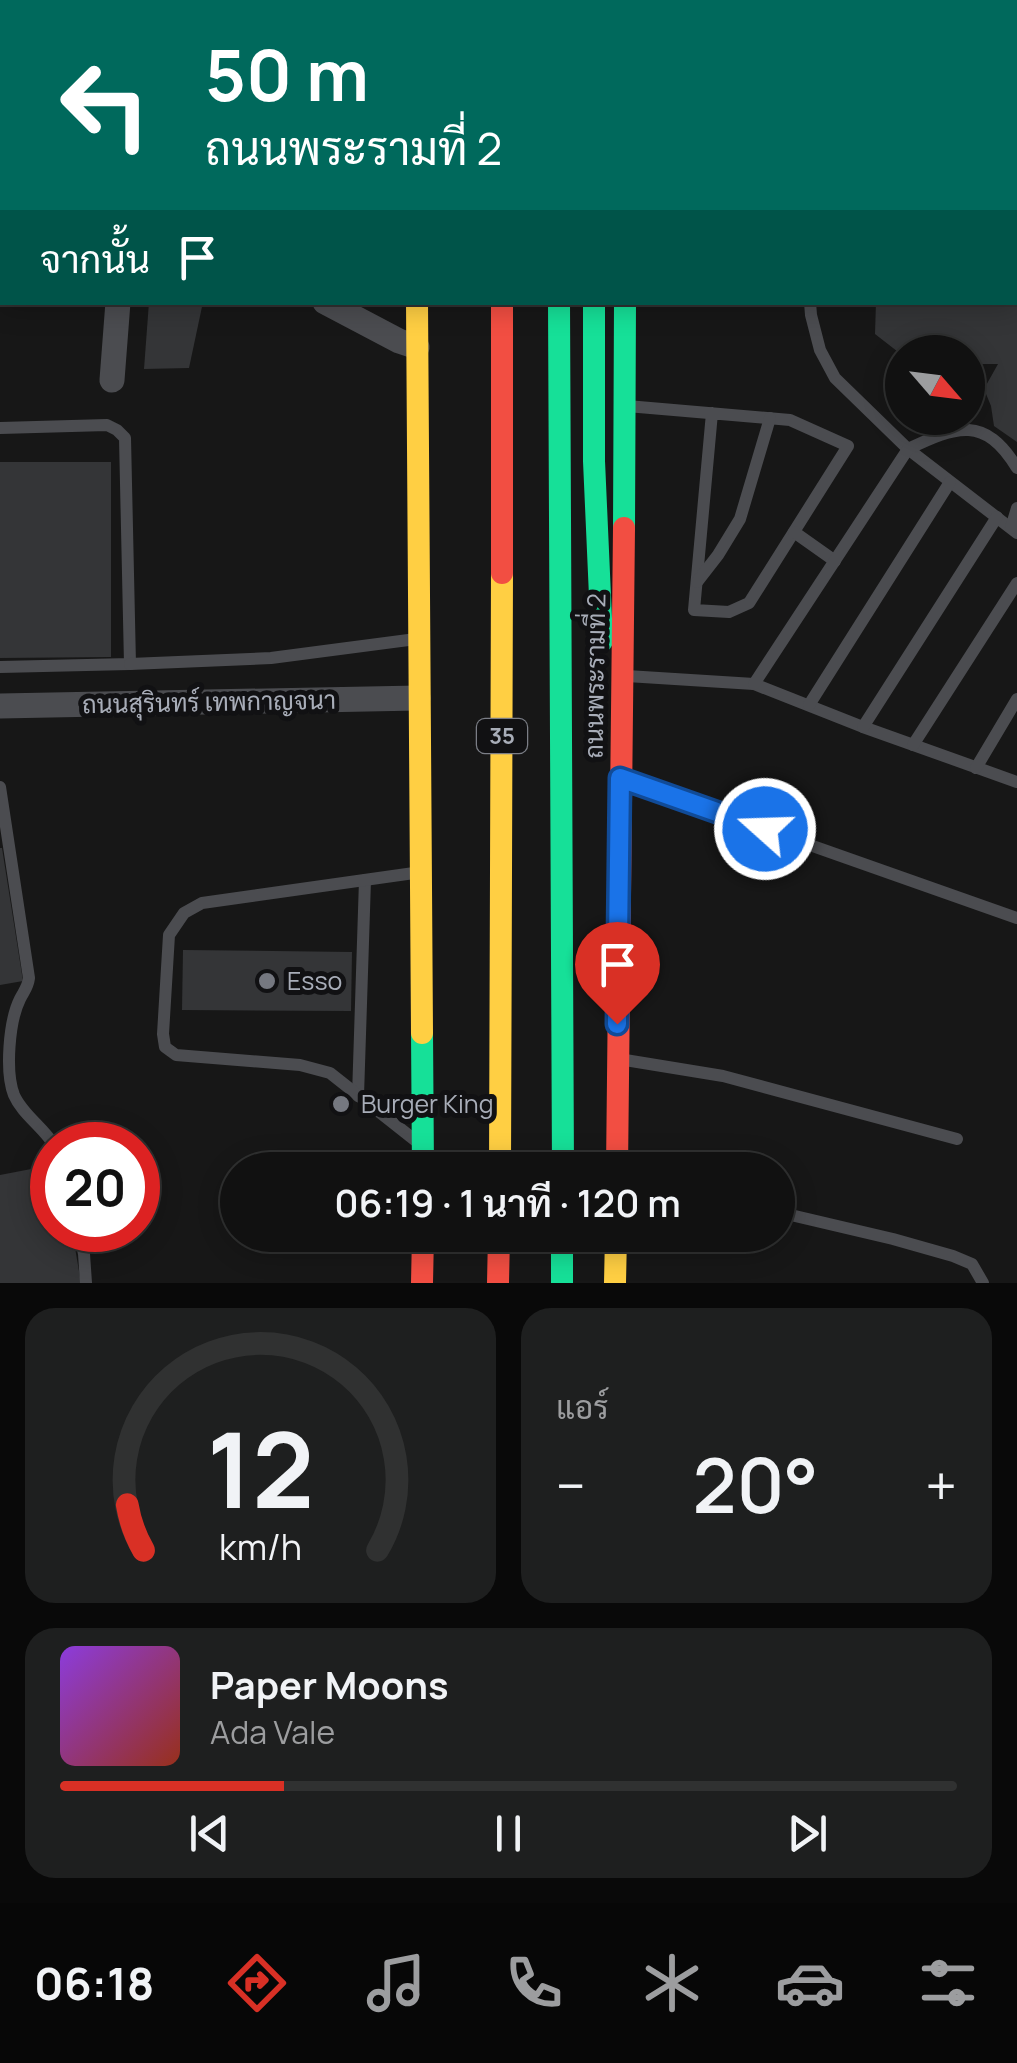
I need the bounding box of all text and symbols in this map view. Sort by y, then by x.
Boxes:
text: 50 m [205,26,369,122]
icon: left [40,40,170,170]
text: ถนนพระรามที่ 2 [205,117,502,179]
icon: arrive [170,230,225,285]
text: จากนั้น [40,232,150,284]
north arrow [885,335,985,435]
map controls [885,335,985,435]
street label: ถนนพระรามที่ 2 [572,593,613,759]
street label: ถนนสุรินทร์ เทพกาญจนา [82,682,336,722]
road number: 35 [477,719,527,753]
position arrow [713,777,817,881]
pin [575,922,660,1025]
icon: arrive [590,937,645,992]
place label: Esso [287,963,342,998]
marker: Esso [256,970,278,992]
place label: Burger King [361,1086,493,1121]
marker: Burger King [330,1093,352,1115]
speed limit sign: 20 [30,1122,160,1252]
text: 06:19 · 1 นาที · 120 m [334,1176,681,1228]
text: แอร์ [556,1385,609,1429]
text: 12 [207,1397,314,1539]
text: 20° [693,1433,818,1536]
text: − [556,1447,586,1523]
text: + [925,1447,957,1523]
text: km/h [219,1522,302,1571]
text: Paper Moons [210,1658,449,1710]
text: Ada Vale [210,1710,335,1754]
icon: previous [182,1806,237,1861]
icon: pause [481,1806,536,1861]
icon: next [780,1806,835,1861]
icon: directions [222,1948,292,2018]
icon: music [361,1948,431,2018]
icon: phone [499,1948,569,2018]
icon: climate [637,1948,707,2018]
icon: car [775,1948,845,2018]
icon: filters [913,1948,983,2018]
text: 06:18 [34,1952,154,2014]

